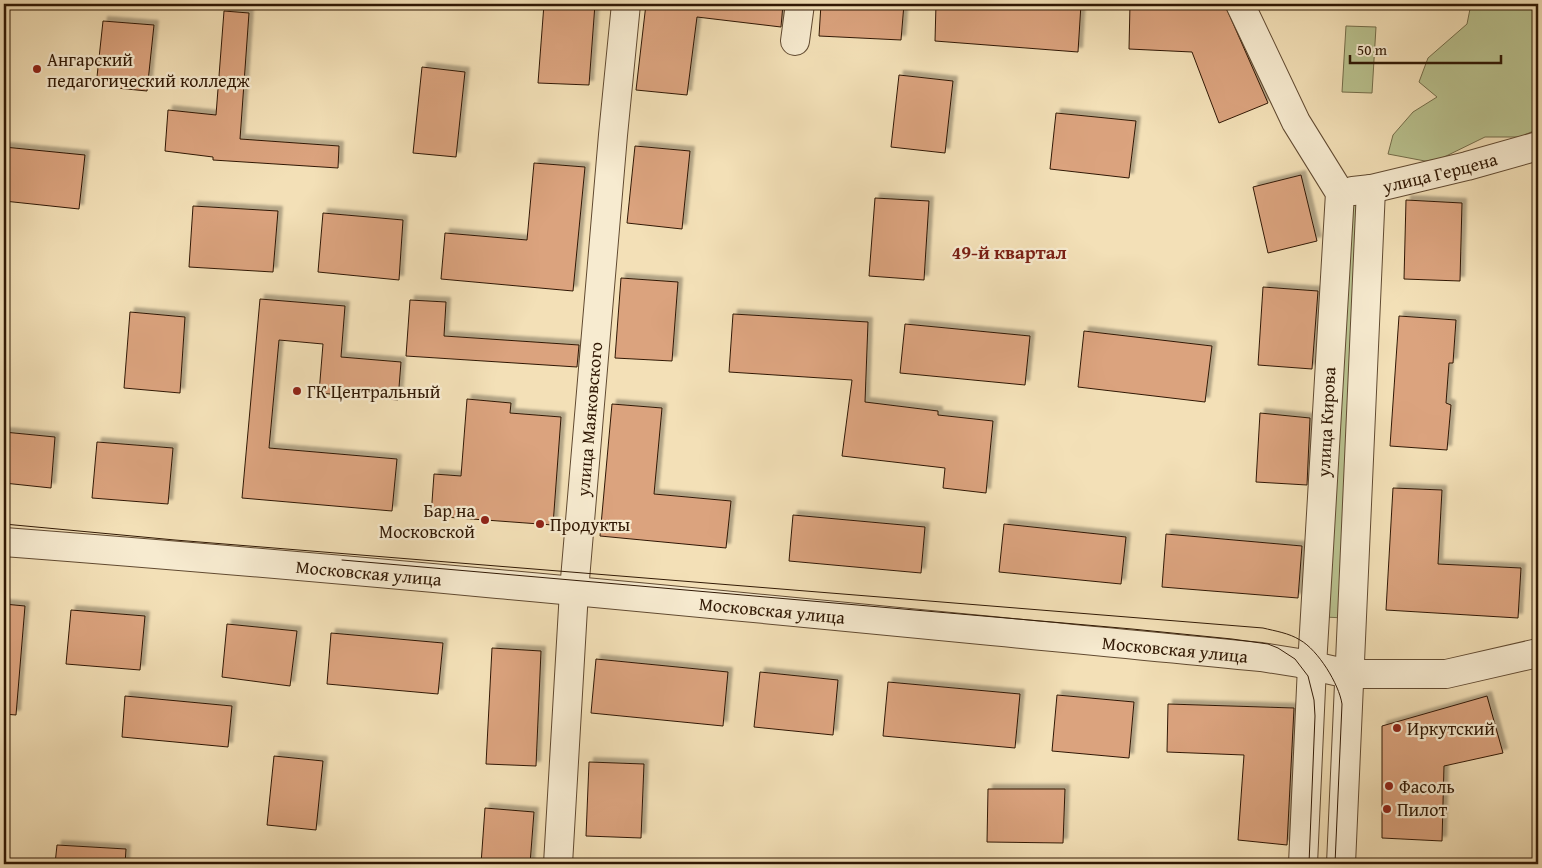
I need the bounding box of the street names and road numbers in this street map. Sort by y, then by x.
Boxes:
street label: улица Герцена [1379,145,1501,200]
street label: улица Маяковского [569,341,609,499]
street label: улица Кирова [1310,366,1342,479]
street label: Московская улица [295,552,443,592]
street label: Московская улица [698,589,847,630]
street label: Московская улица [1101,628,1250,669]

